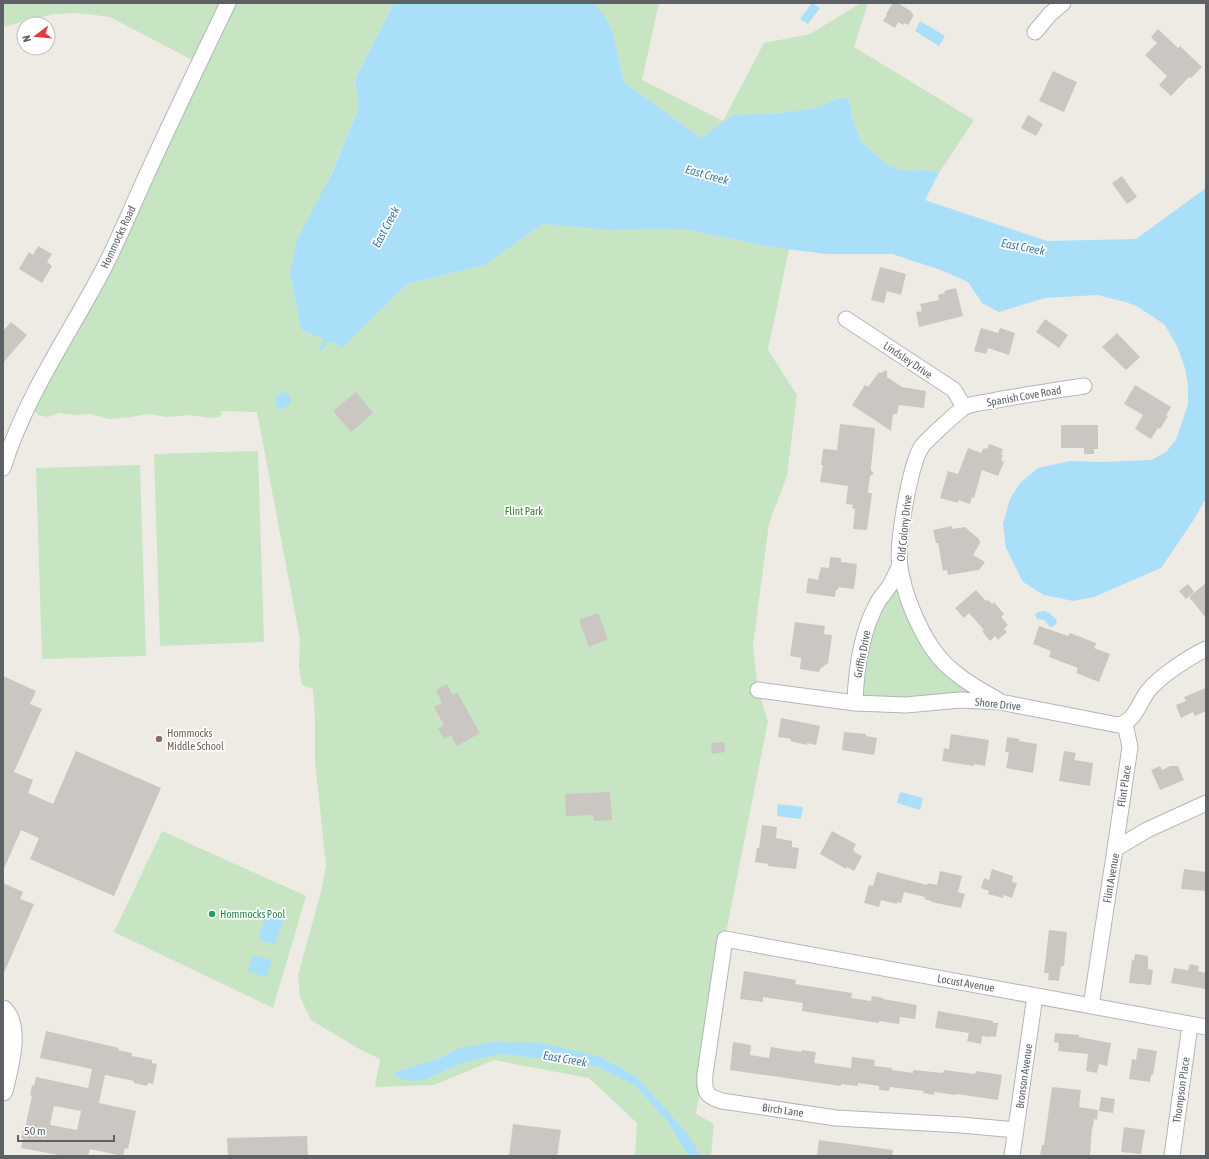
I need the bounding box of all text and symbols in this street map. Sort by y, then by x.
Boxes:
north arrow [16,16,56,56]
text: N [20,34,33,44]
water label: East Creek [684,162,731,188]
water label: East Creek [369,203,403,250]
street label: Hommocks Road [98,204,138,270]
water label: East Creek [1000,236,1047,258]
street label: Lindsley Drive [881,339,935,381]
street label: Spanish Cove Road [986,384,1062,408]
street label: Old Colony Drive [895,494,913,562]
park label: Flint Park [505,505,543,517]
street label: Griffin Drive [852,629,872,679]
street label: Shore Drive [974,696,1022,712]
place label: Hommocks Middle School [167,727,224,752]
marker: Hommocks Middle School [154,734,164,744]
street label: Flint Place [1115,764,1133,808]
street label: Flint Avenue [1101,852,1121,904]
place label: Hommocks Pool [220,908,285,920]
marker: Hommocks Pool [207,909,217,919]
street label: Locust Avenue [936,972,996,994]
street label: Bronson Avenue [1014,1043,1034,1109]
water label: East Creek [542,1048,589,1070]
street label: Thompson Place [1170,1056,1192,1124]
street label: Birch Lane [762,1101,804,1119]
scale bar [18,1117,114,1143]
text: 50 m [24,1124,46,1138]

